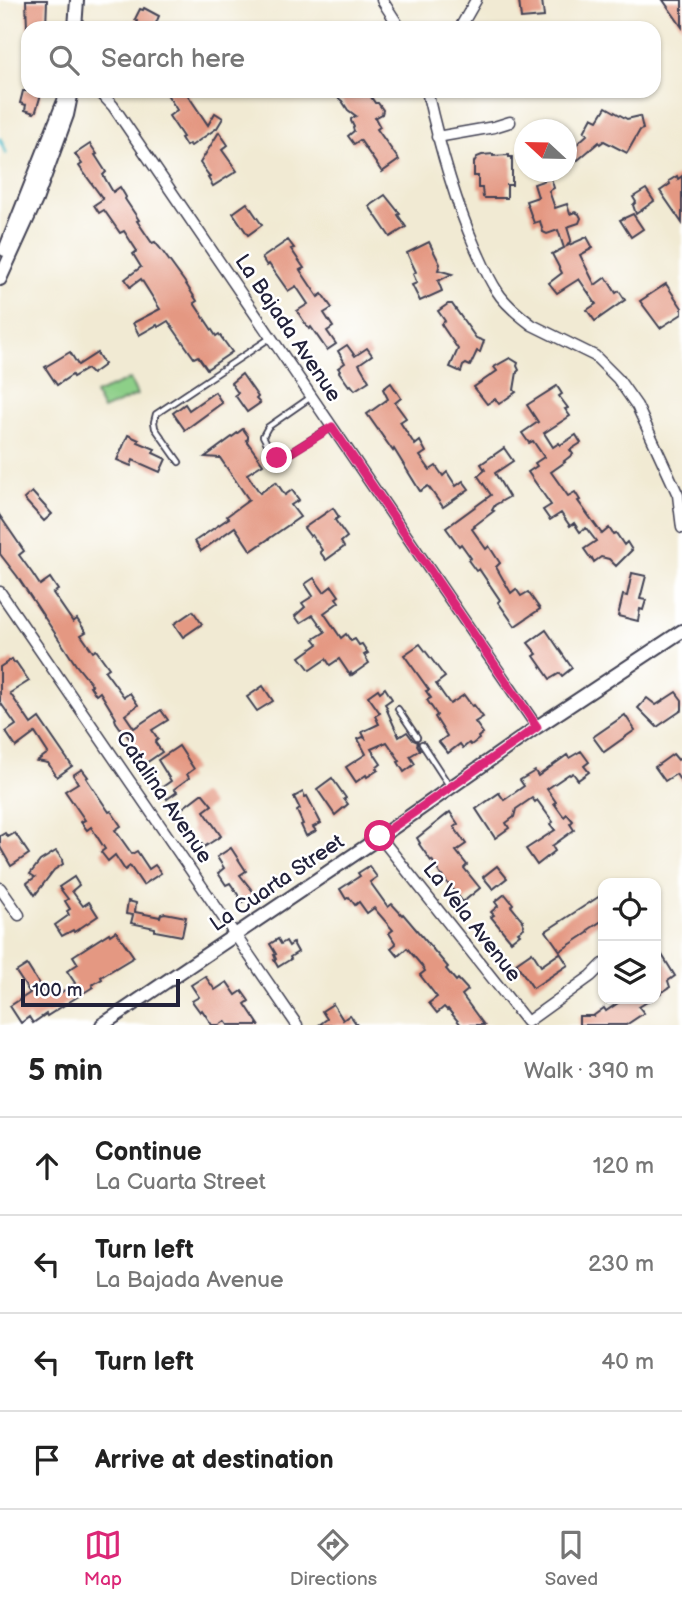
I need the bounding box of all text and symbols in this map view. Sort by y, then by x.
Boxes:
search box [21,21,661,98]
icon: search [45,41,83,79]
text: Search here [101,44,245,75]
north arrow [514,119,577,182]
street label: La Bajada Avenue [229,250,347,406]
route end [261,442,292,473]
street label: Catalina Avenue [111,726,217,868]
route start [364,820,395,851]
street label: La Cuarta Street [205,829,349,937]
street label: La Vela Avenue [418,857,526,987]
map controls [598,878,661,1004]
button: locate [598,878,661,941]
button: layers [598,941,661,1004]
scale bar [21,976,180,1008]
text: 100 m [32,979,83,1002]
text: 5 min [28,1053,103,1089]
text: Walk · 390 m [524,1057,654,1085]
text: Continue [95,1137,202,1168]
icon: ahead [28,1147,66,1185]
text: 120 m [593,1152,654,1180]
text: La Cuarta Street [95,1168,266,1196]
text: Turn left [95,1235,194,1266]
icon: left [28,1245,66,1283]
text: 230 m [588,1250,654,1278]
text: La Bajada Avenue [95,1266,284,1294]
icon: left [28,1343,66,1381]
text: Turn left [95,1347,194,1378]
text: 40 m [601,1348,654,1376]
icon: arrive [28,1441,66,1479]
text: Arrive at destination [95,1445,334,1476]
tab: Map [84,1526,122,1591]
tab: Directions [290,1526,377,1591]
tab: Saved [545,1526,598,1591]

